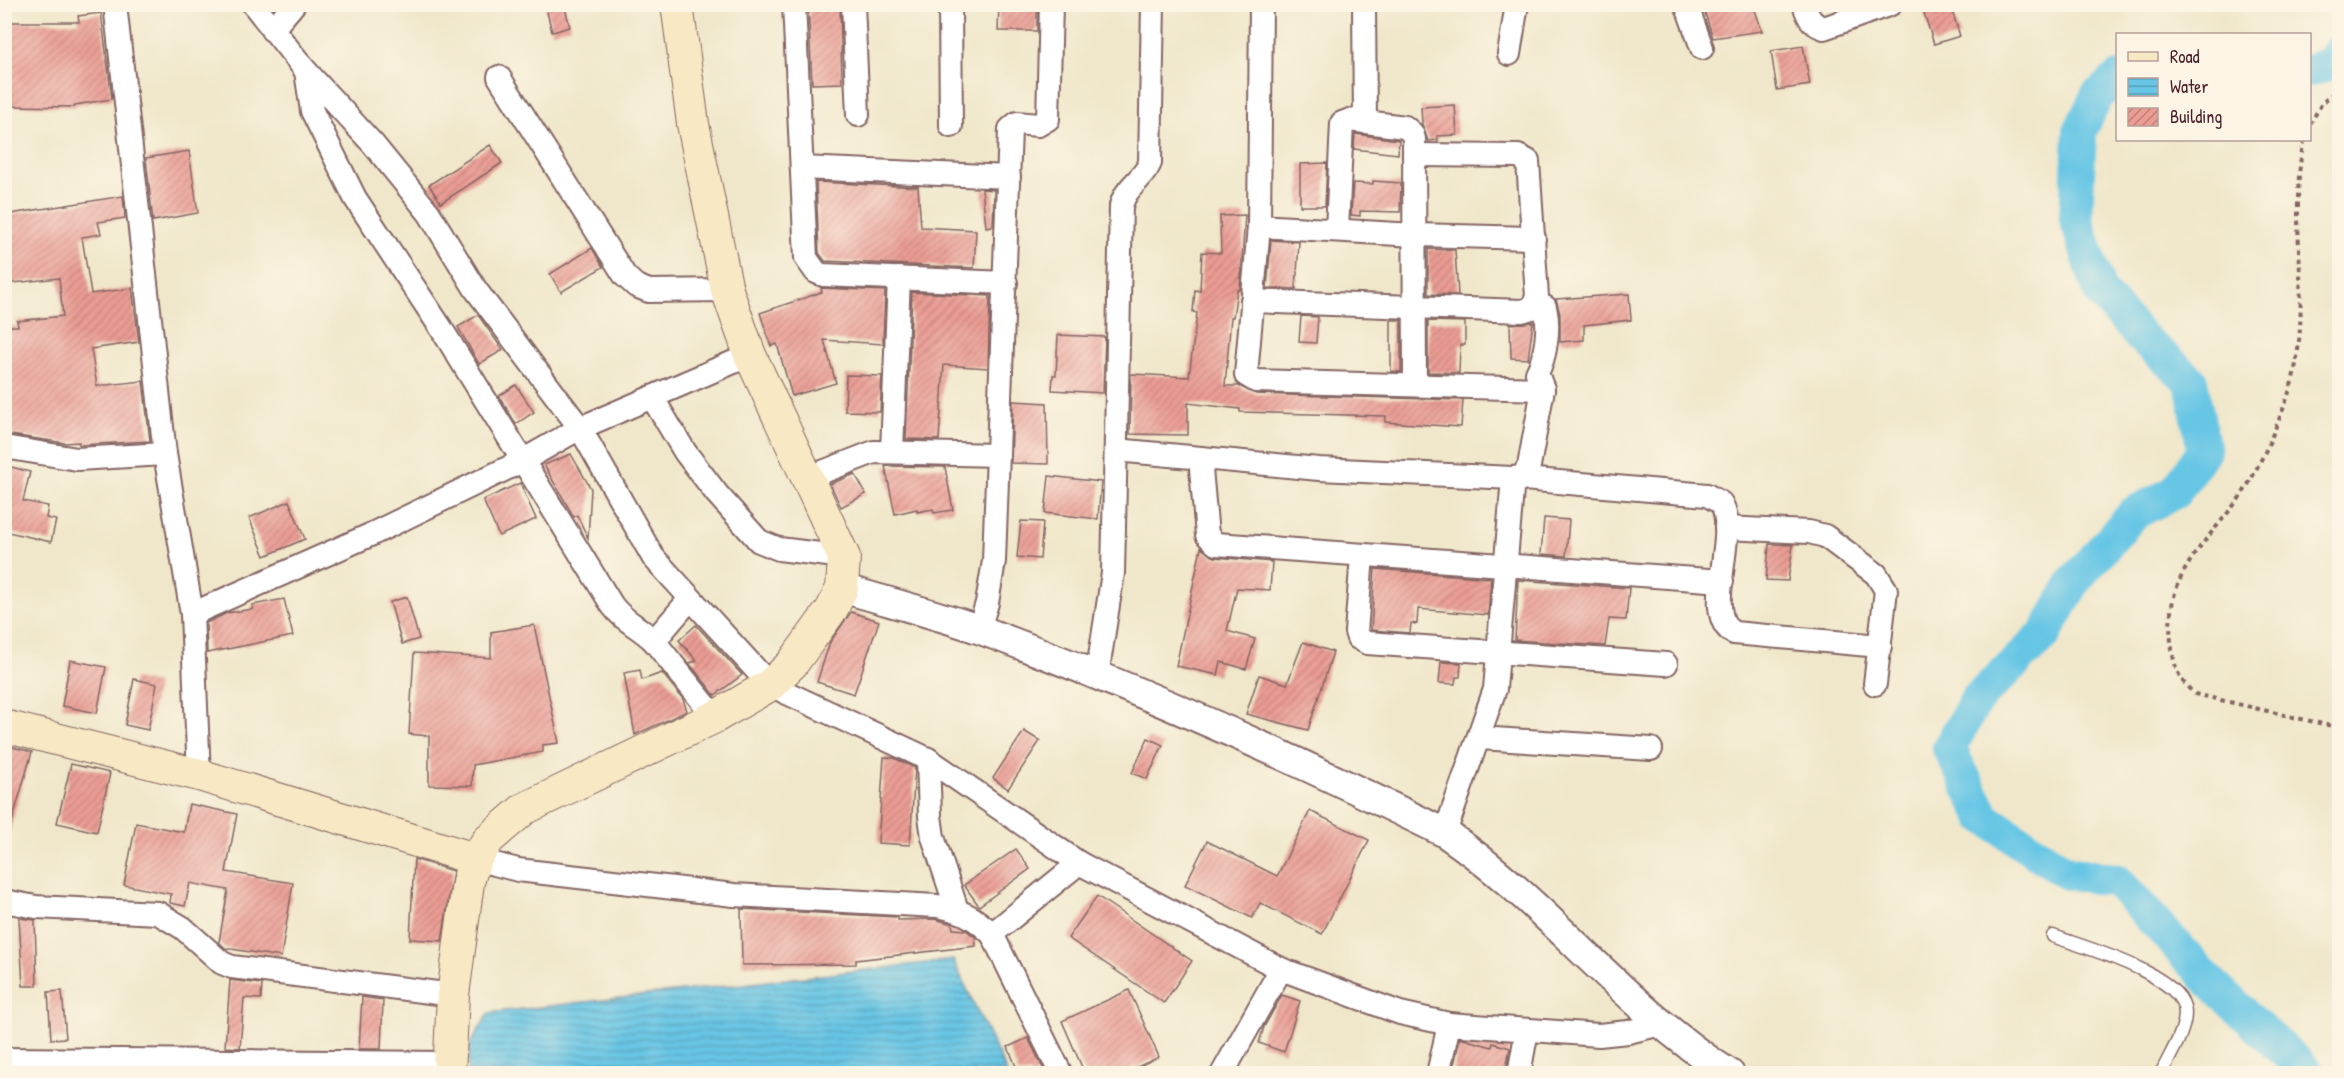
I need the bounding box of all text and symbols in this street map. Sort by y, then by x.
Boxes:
legend [2116,33,2311,141]
text: Road [2170,44,2200,69]
text: Water [2170,74,2208,99]
text: Building [2170,104,2222,129]

